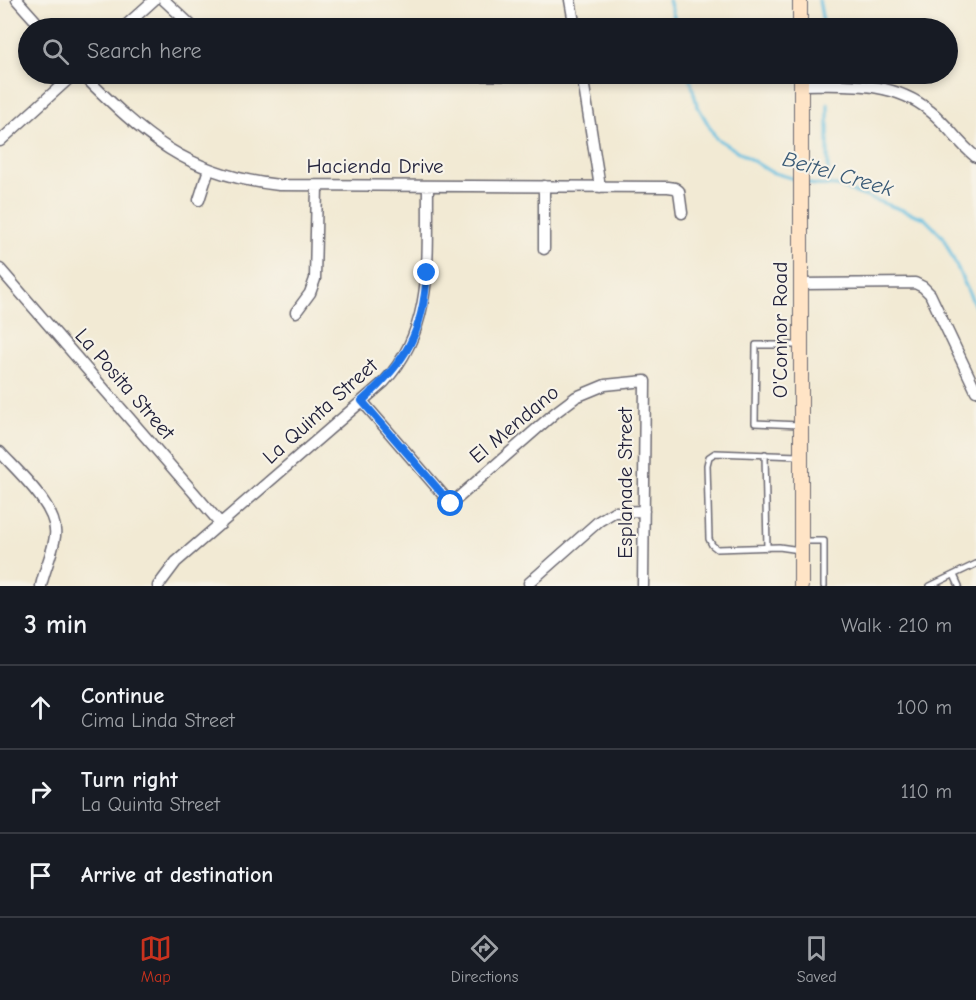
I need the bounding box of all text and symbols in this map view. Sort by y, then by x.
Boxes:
search box [18,18,958,84]
icon: search [39,35,72,68]
text: Search here [87,38,202,64]
water label: Beitel Creek [780,146,897,202]
street label: Hacienda Drive [306,154,444,178]
route end [413,259,439,285]
street label: O'Connor Road [768,262,792,398]
street label: La Posita Street [70,324,180,445]
street label: La Quinta Street [258,353,383,469]
street label: El Mendano [465,380,563,468]
street label: Esplanade Street [613,406,637,559]
route start [437,490,463,516]
text: 3 min [24,610,87,640]
text: Walk · 210 m [841,614,952,637]
text: Continue [81,683,164,709]
icon: ahead [24,691,57,724]
text: 100 m [897,696,952,719]
text: Cima Linda Street [81,709,235,732]
text: Turn right [81,767,178,793]
icon: right [24,775,57,808]
text: 110 m [901,780,952,803]
text: La Quinta Street [81,793,220,816]
icon: arrive [24,859,57,892]
text: Arrive at destination [81,862,273,888]
tab: Map [139,932,172,986]
tab: Directions [451,932,518,986]
tab: Saved [797,932,837,986]

